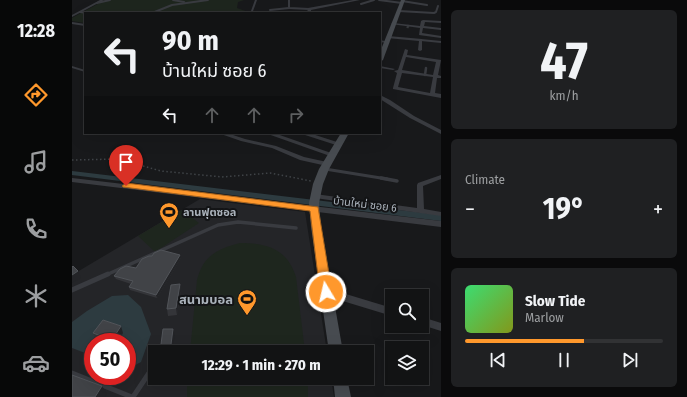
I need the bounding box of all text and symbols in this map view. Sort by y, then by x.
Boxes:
text: 12:28 [17,20,55,42]
text: 90 m [162,24,219,57]
icon: left [96,28,148,80]
text: 47 [540,30,588,93]
text: บ้านใหม่ ซอย 6 [162,60,266,82]
icon: directions [22,81,50,109]
text: km/h [550,88,579,103]
icon: left [159,104,181,126]
icon: ahead [201,104,223,126]
icon: ahead [243,104,265,126]
icon: right [285,104,307,126]
pin [109,145,143,186]
icon: music [22,148,50,176]
icon: arrive [115,151,137,173]
text: Climate [465,172,505,187]
text: 19° [543,191,585,227]
street label: บ้านใหม่ ซอย 6 [332,194,398,215]
text: − [465,196,475,223]
text: + [653,196,663,223]
sports icon: ลานฟุตซอล [158,201,180,229]
place label: ลานฟุตซอล [183,206,236,219]
icon: phone [22,215,50,243]
position arrow [305,271,347,313]
icon: climate [22,282,50,310]
sports icon: สนามบอล [236,288,258,316]
map controls [385,289,429,385]
button: search [385,289,429,333]
place label: สนามบอล [179,292,233,307]
text: Slow Tide [525,292,585,310]
text: Marlow [525,310,564,325]
speed limit sign: 50 [84,333,136,385]
button: layers [385,341,429,385]
icon: car [22,349,50,377]
icon: previous [487,349,509,371]
icon: pause [553,349,575,371]
icon: next [619,349,641,371]
text: 12:29 · 1 min · 270 m [201,356,321,374]

